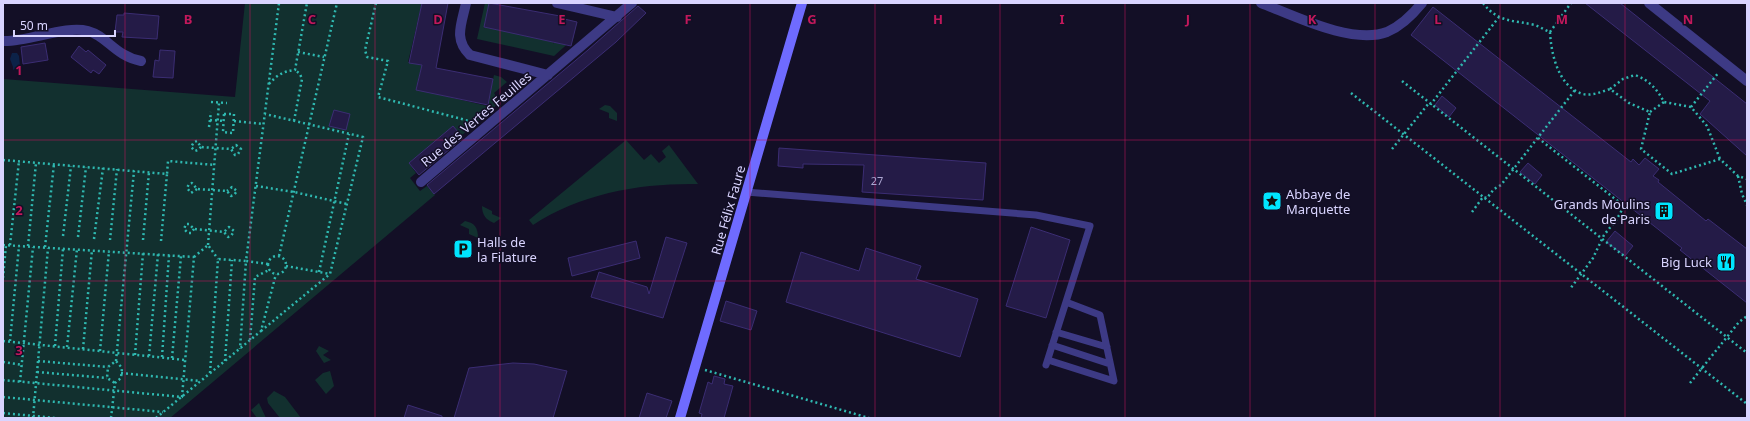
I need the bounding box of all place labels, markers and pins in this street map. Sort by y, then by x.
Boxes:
place label: Abbaye de Marquette [1286,185,1350,218]
place icon: Abbaye de Marquette [1261,190,1283,212]
place label: Grands Moulins de Paris [1554,195,1650,228]
building icon: Grands Moulins de Paris [1653,200,1675,222]
place label: Halls de la Filature [477,233,537,266]
parking icon: Halls de la Filature [452,238,474,260]
restaurant icon: Big Luck [1715,251,1737,273]
place label: Big Luck [1661,253,1712,271]

